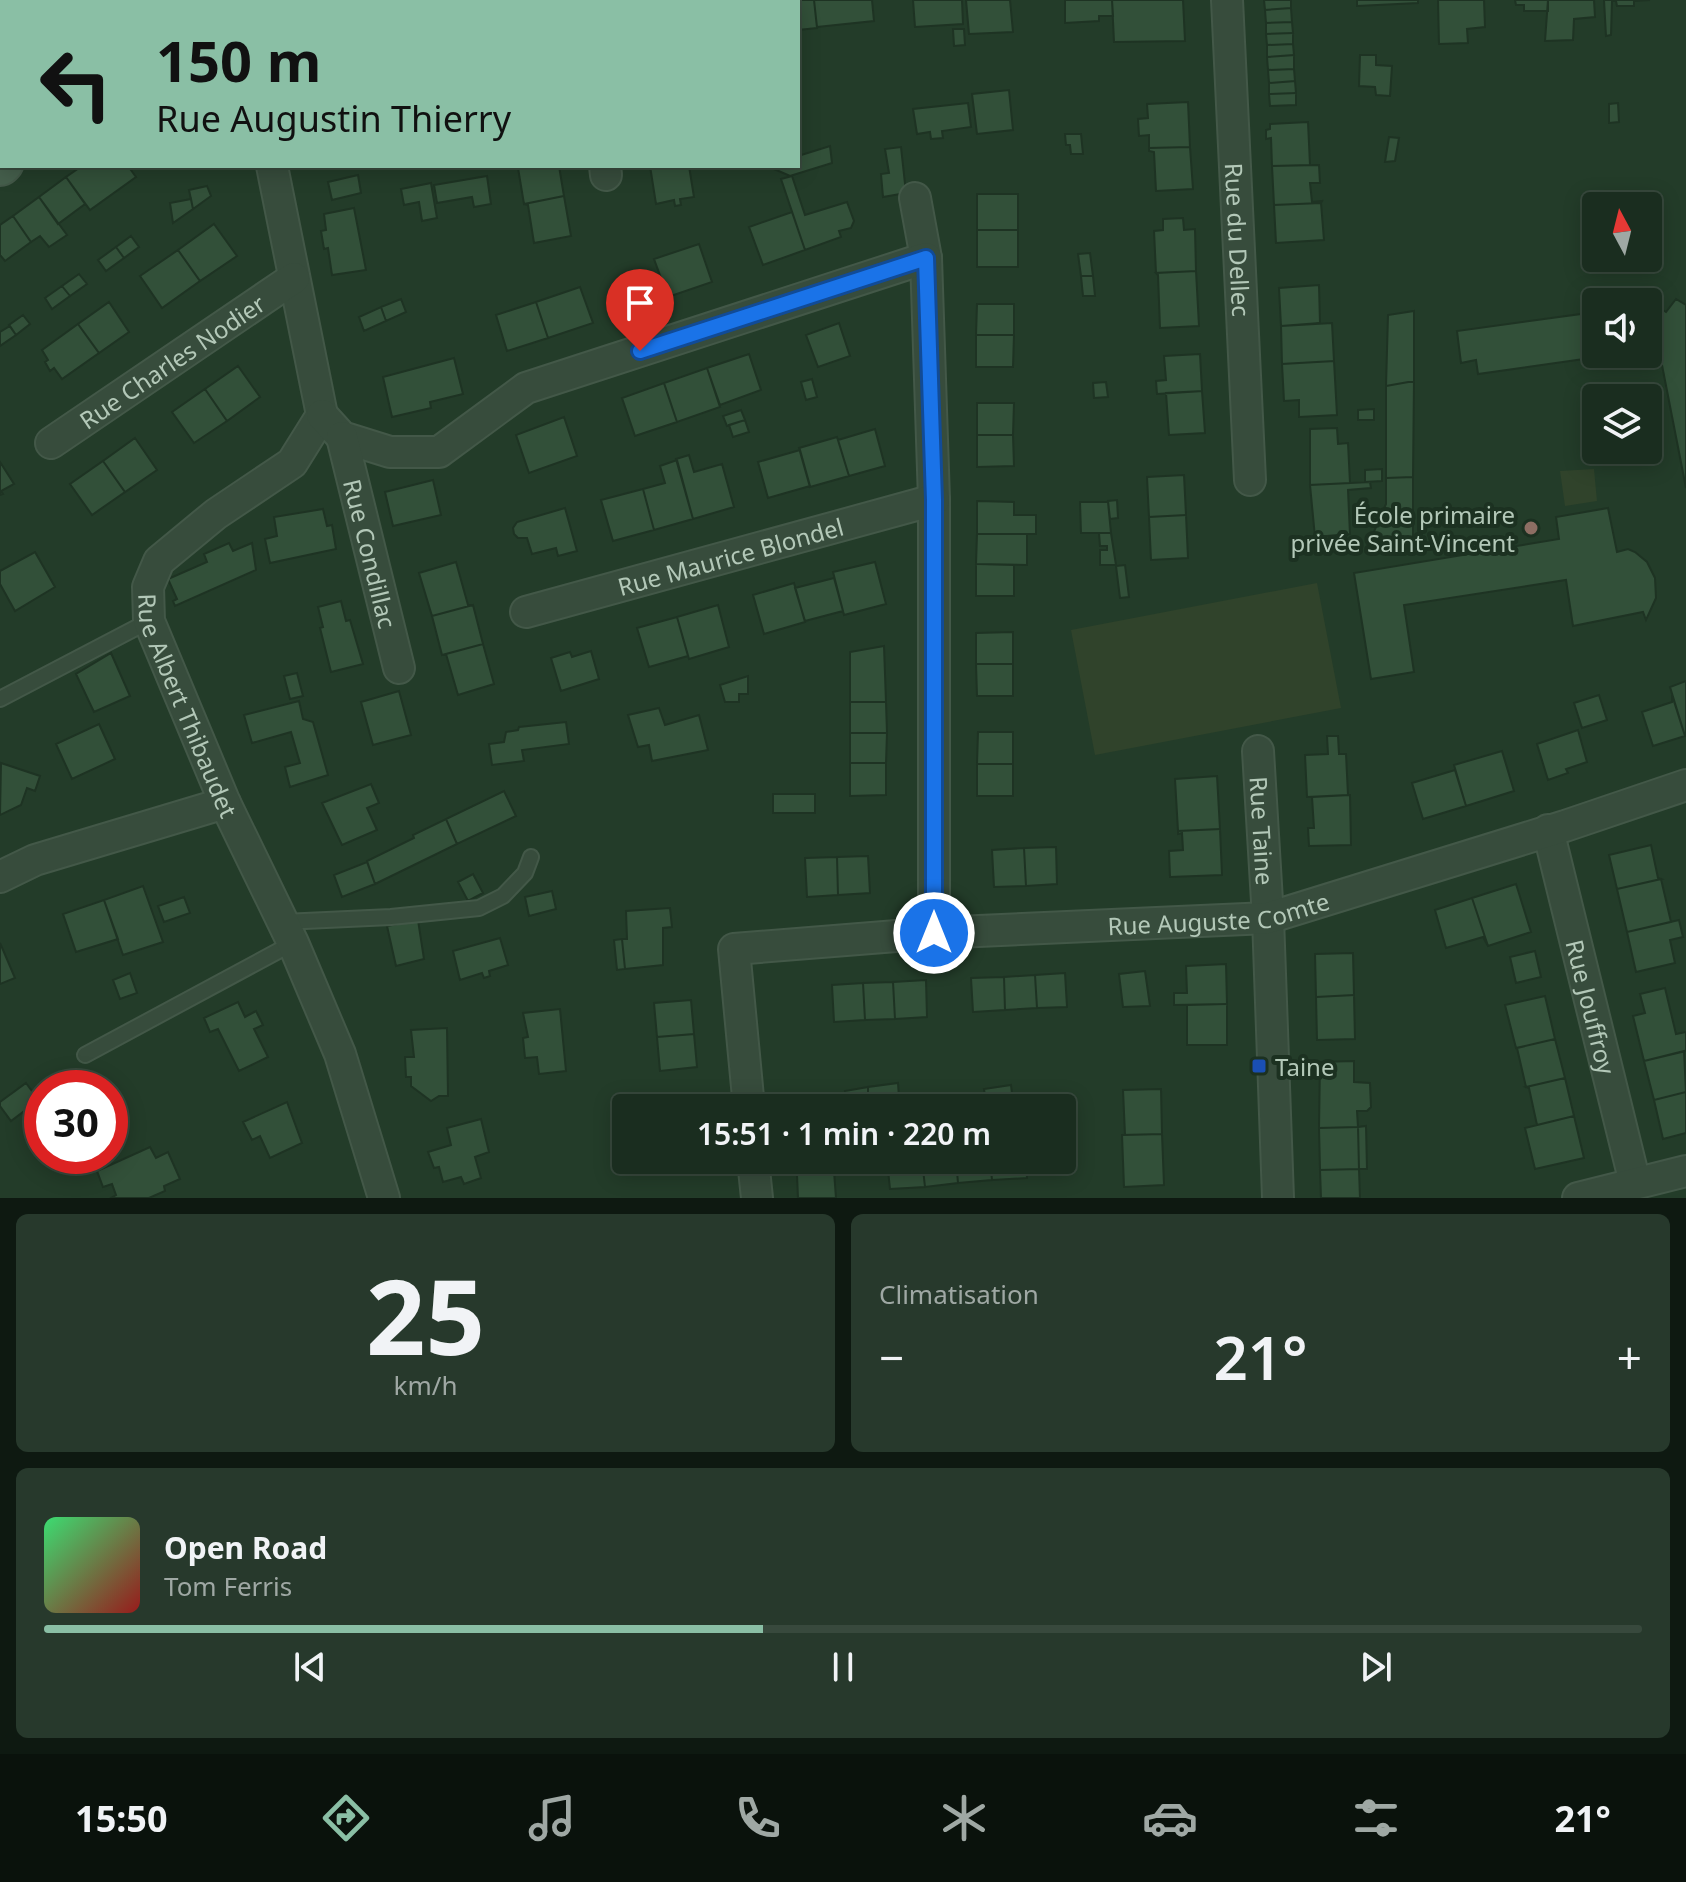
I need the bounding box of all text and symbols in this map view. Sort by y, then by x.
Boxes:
text: 150 m [156,22,321,98]
icon: left [24,32,128,136]
text: Rue Augustin Thierry [156,94,511,143]
street label: Rue du Dellec [1218,162,1259,317]
north arrow [1582,192,1662,272]
map controls [1582,192,1662,464]
pin [606,269,674,351]
icon: arrive [618,281,662,325]
street label: Rue Charles Nodier [72,286,271,436]
button: sound [1582,288,1662,368]
button: layers [1582,384,1662,464]
street label: Rue Condillac [336,476,405,631]
place label: École primaire privée Saint-Vincent [1291,498,1515,559]
street label: Rue Maurice Blondel [614,509,847,603]
marker: École primaire privée Saint-Vincent [1522,519,1540,537]
street label: Rue Albert Thibaudet [132,593,246,823]
street label: Rue Taine [1243,775,1283,886]
street label: Rue Auguste Comte [1107,884,1333,942]
position arrow [892,891,976,975]
street label: Rue Jouffroy [1559,936,1624,1078]
place label: Taine [1275,1050,1334,1083]
marker: Taine [1250,1057,1268,1075]
speed limit sign: 30 [24,1070,128,1174]
text: 15:51 · 1 min · 220 m [697,1113,991,1154]
text: 25 [366,1244,485,1385]
text: Climatisation [879,1276,1039,1312]
text: 21° [1213,1316,1308,1398]
text: − [879,1327,904,1387]
text: + [1617,1327,1642,1387]
text: km/h [394,1367,457,1403]
text: Open Road [164,1527,327,1568]
text: Tom Ferris [164,1568,292,1604]
icon: previous [288,1645,332,1689]
icon: pause [821,1645,865,1689]
icon: next [1354,1645,1398,1689]
icon: directions [318,1790,374,1846]
icon: music [524,1790,580,1846]
icon: phone [730,1790,786,1846]
icon: climate [936,1790,992,1846]
icon: car [1142,1790,1198,1846]
icon: filters [1348,1790,1404,1846]
text: 15:50 [75,1794,168,1843]
text: 21° [1554,1794,1611,1843]

